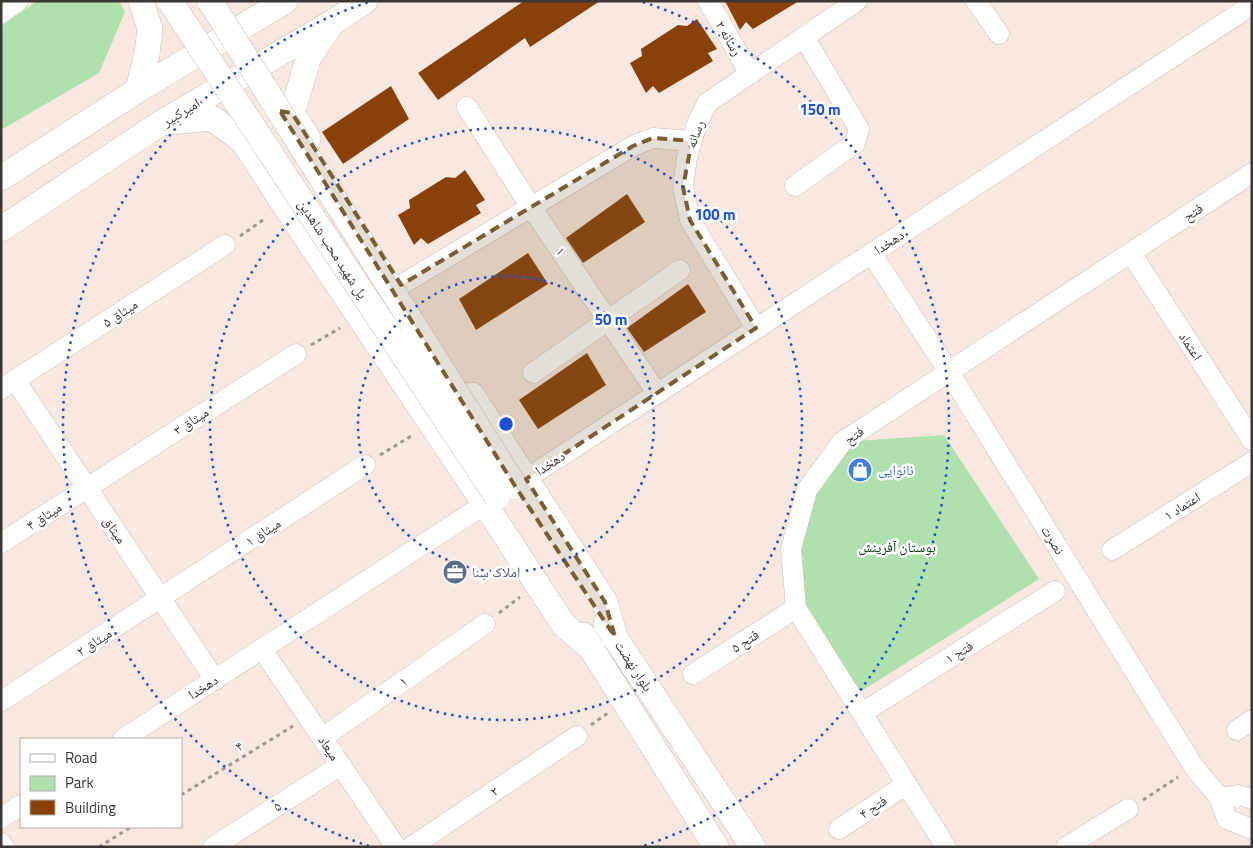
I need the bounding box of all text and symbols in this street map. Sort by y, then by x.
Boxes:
street label: رسانه ۲ [711,16,748,59]
street label: امیرکبیر [157,92,204,132]
text: 150 m [799,98,841,121]
street label: رسانه [680,117,709,151]
street label: پل شهید محب شاهدین [293,195,374,303]
street label: فتح [1179,197,1207,226]
text: 100 m [694,203,736,226]
street label: دهخدا [870,224,908,259]
street label: ۱ [551,242,572,259]
street label: میثاق ۵ [98,293,142,332]
text: 50 m [595,308,627,331]
street label: اعتماد [1174,327,1209,364]
street label: میثاق ۳ [169,401,213,440]
centre of rings [497,415,515,433]
street label: فتح [839,420,868,449]
street label: دهخدا [531,445,569,480]
shop icon: نانوایی [847,457,873,483]
place label: نانوایی [878,459,914,480]
street label: اعتماد ۱ [1159,486,1204,525]
street label: میثاق ۴ [22,496,66,535]
street label: میثاق [99,512,132,548]
street label: میثاق ۱ [241,512,285,551]
street label: نصرت [1036,521,1071,559]
park label: بوستان آفرینش [858,536,936,557]
office icon: املاک سِنا [442,559,468,585]
place label: املاک سِنا [472,561,520,582]
street label: میثاق ۲ [72,622,116,661]
street label: ۵ فتح [727,624,763,657]
street label: فتح ۱ [941,635,977,668]
street label: بلوار نهضت [610,636,659,696]
street label: دهخدا [184,669,222,704]
street label: ۱ [394,670,411,691]
street label: میعاد [313,731,346,765]
street label: ۴ [231,735,247,756]
legend [20,738,182,828]
text: Road [65,746,97,769]
text: Park [65,771,94,794]
street label: ۲ [485,780,502,801]
street label: فتح ۴ [855,790,891,824]
street label: ۵ [269,795,285,816]
text: Building [65,796,116,819]

